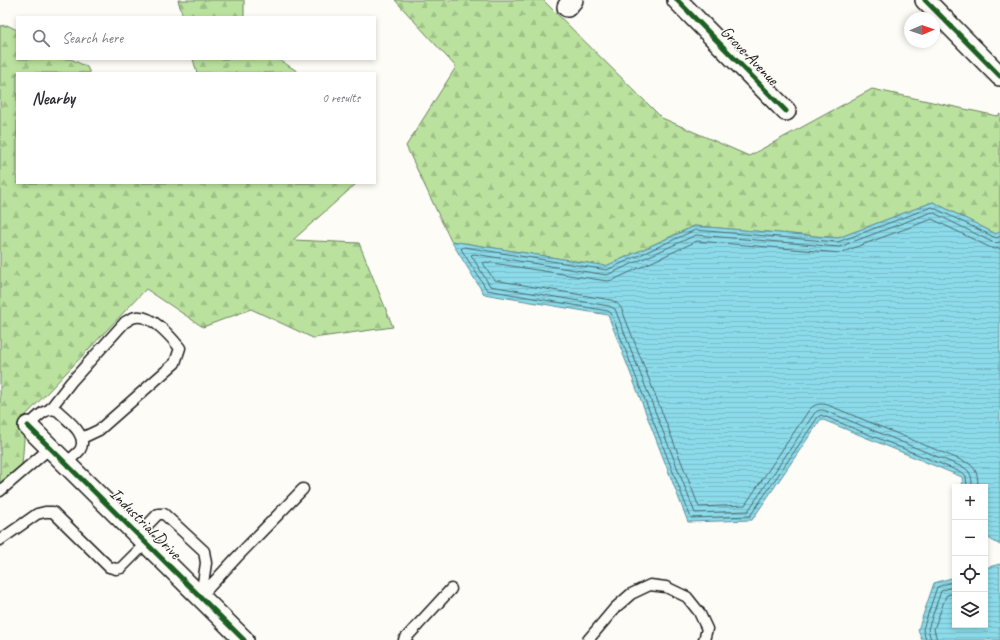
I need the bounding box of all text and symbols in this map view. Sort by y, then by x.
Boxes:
north arrow [904,12,940,48]
search box [16,16,376,60]
street label: Grove Avenue [716,21,784,91]
icon: search [30,27,52,49]
text: Search here [62,29,123,48]
text: Nearby [32,88,75,109]
text: 0 results [322,90,360,106]
street label: Industrial Drive [106,483,187,565]
map controls [952,484,988,628]
button: + [952,484,988,520]
button: − [952,520,988,556]
button: locate [952,556,988,592]
button: layers [952,592,988,628]

